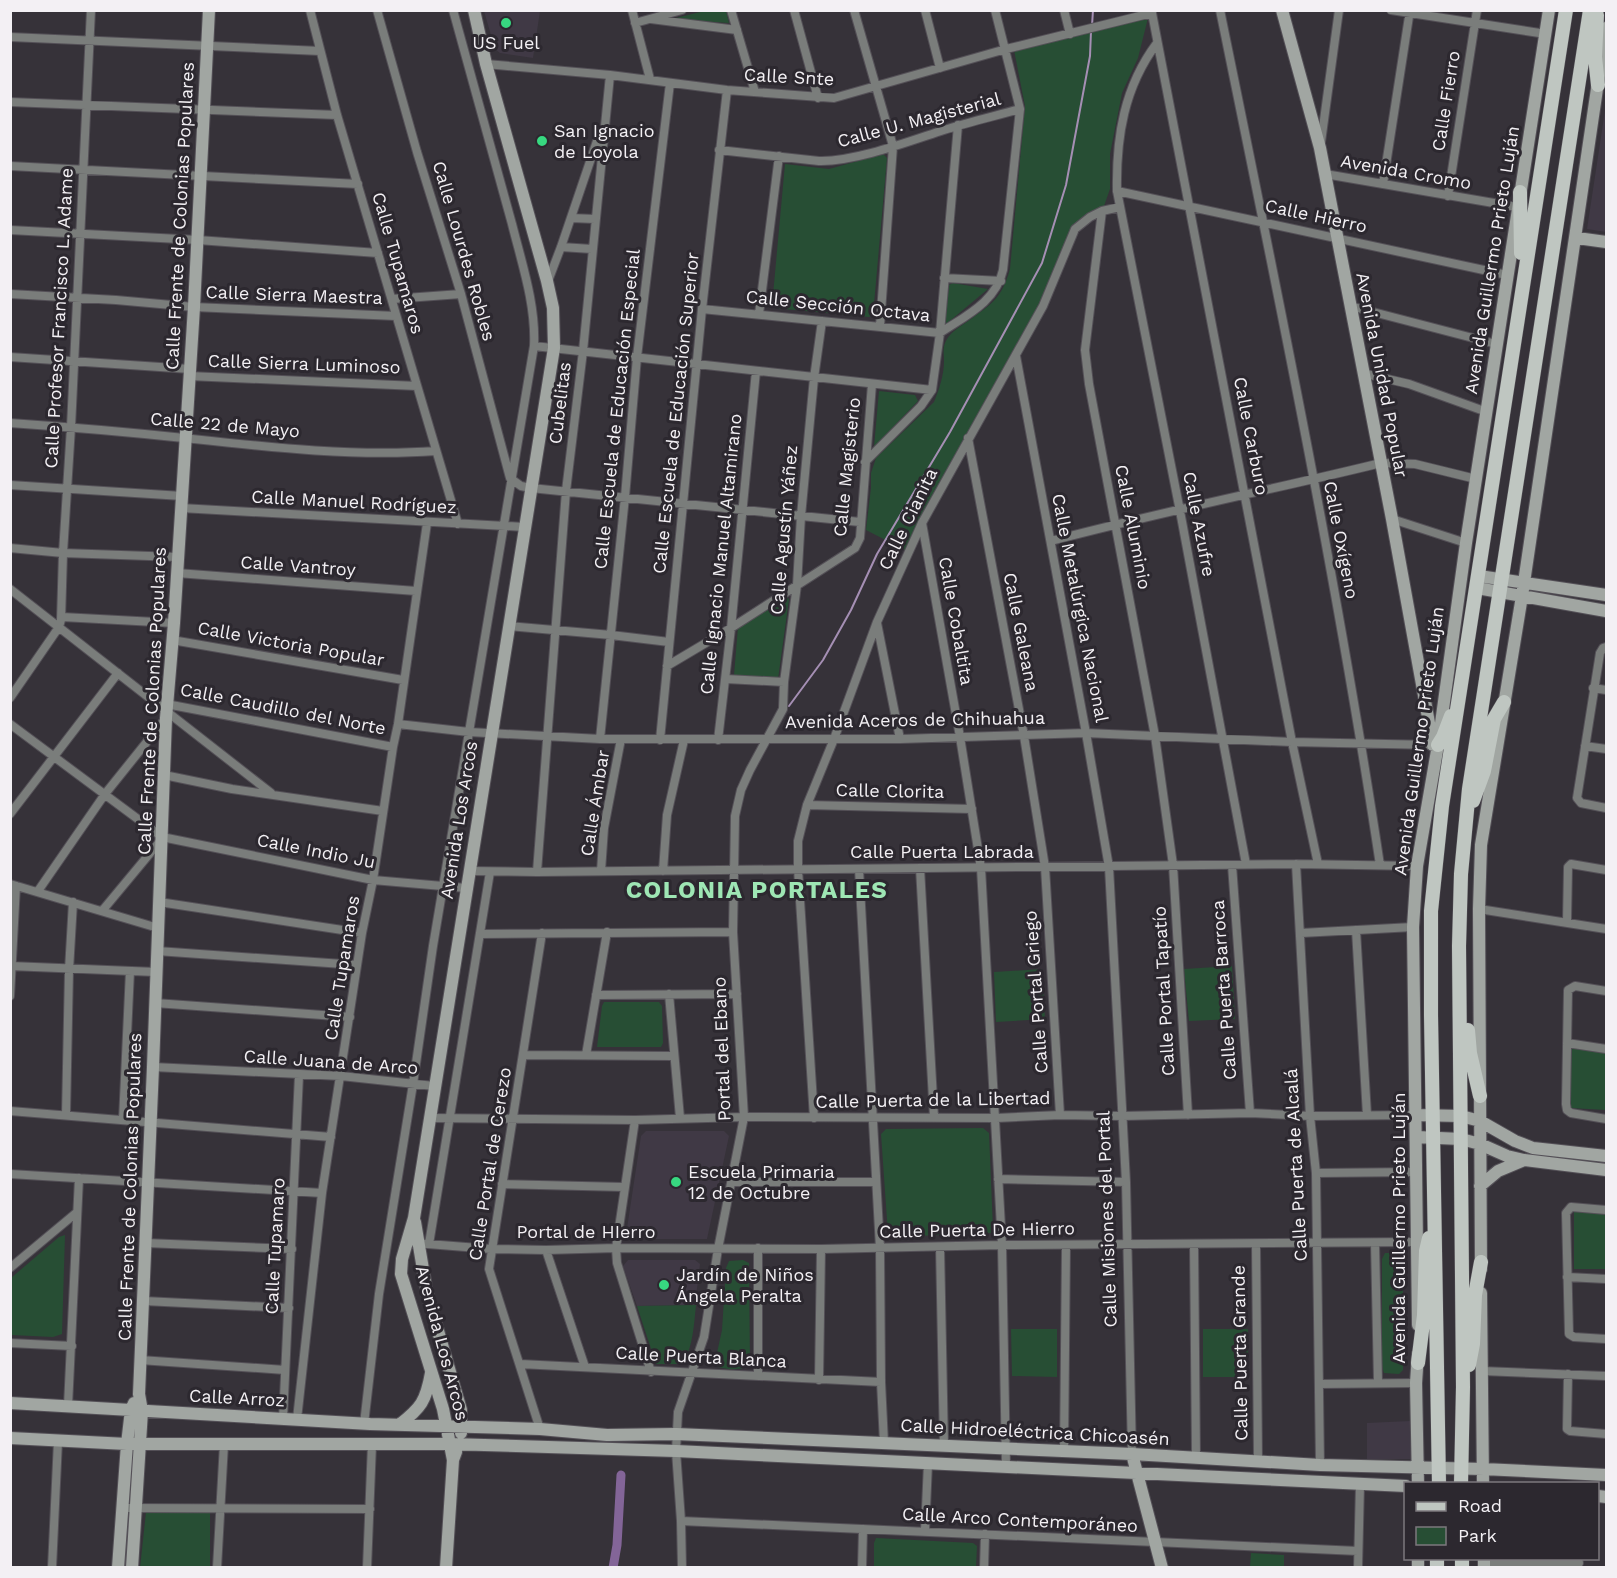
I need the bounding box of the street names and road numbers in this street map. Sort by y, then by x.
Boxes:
street label: Calle Fierro [1427,49,1464,153]
street label: Calle Frente de Colonias Populares [161,61,198,371]
street label: Calle Snte [743,64,835,89]
street label: Calle U. Magisterial [835,87,1003,151]
street label: Avenida Guillermo Prieto Luján [1460,124,1523,396]
street label: Avenida Cromo [1339,150,1473,193]
street label: Calle Lourdes Robles [429,159,500,343]
street label: Calle Profesor Francisco L. Adame [40,167,77,469]
street label: Calle Tupamaros [368,190,429,336]
street label: Calle Hierro [1263,194,1369,237]
street label: Calle Escuela de Educación Especial [589,247,644,570]
street label: Calle Escuela de Educación Superior [648,251,703,575]
street label: Avenida Unidad Popular [1352,270,1413,479]
street label: Calle Sierra Maestra [205,281,383,308]
street label: Calle Sección Octava [745,285,931,326]
street label: Calle Sierra Luminoso [207,350,401,377]
street label: Cubelitas [544,361,575,445]
street label: Calle Carburo [1230,375,1273,497]
street label: Calle Magisterio [829,396,864,538]
street label: Calle 22 de Mayo [149,408,301,441]
street label: Calle Ignacio Manuel Altamirano [695,413,746,695]
street label: Calle Agustín Yáñez [766,444,801,616]
street label: Calle Aluminio [1111,463,1156,591]
street label: Calle Cianita [874,464,941,573]
street label: Calle Azufre [1179,470,1220,578]
street label: Calle Oxígeno [1320,479,1363,601]
street label: Calle Manuel Rodríguez [251,486,457,517]
street label: Calle Metalúrgica Nacional [1048,492,1113,725]
street label: Calle Frente de Colonias Populares [133,546,170,856]
street label: Calle Vantroy [240,551,357,580]
street label: Calle Cobaltita [935,555,978,687]
street label: Calle Galeana [1000,571,1043,693]
street label: Avenida Guillermo Prieto Luján [1389,605,1448,877]
street label: Calle Victoria Popular [196,617,386,670]
street label: Calle Caudillo del Norte [178,678,388,739]
street label: Avenida Aceros de Chihuahua [785,707,1045,732]
street label: Avenida Los Arcos [436,739,481,900]
street label: Calle Ámbar [576,748,613,858]
street label: Calle Clorita [836,779,944,802]
street label: Calle Indio Ju [255,829,377,872]
street label: Calle Puerta Labrada [850,841,1034,862]
street label: Calle Tupamaros [320,894,363,1042]
street label: Calle Puerta Barroca [1207,899,1240,1081]
street label: Calle Portal Tapatío [1149,905,1178,1077]
street label: Calle Portal Griego [1019,910,1052,1074]
street label: Portal del Ebano [708,976,735,1122]
street label: Calle Frente de Colonias Populares [114,1032,145,1341]
street label: Calle Juana de Arco [243,1045,419,1078]
street label: Calle Portal de Cerezo [464,1066,515,1262]
street label: Calle Puerta de Alcalá [1280,1068,1311,1262]
street label: Calle Puerta de la Libertad [815,1087,1051,1112]
street label: Avenida Guillermo Prieto Luján [1388,1092,1409,1364]
street label: Calle Misiones del Portal [1092,1110,1121,1328]
street label: Calle Tupamaro [260,1177,289,1315]
street label: Calle Puerta De Hierro [879,1217,1075,1242]
street label: Portal de HIerro [517,1221,655,1242]
street label: Avenida Los Arcos [412,1263,473,1423]
street label: Calle Puerta Grande [1227,1265,1252,1441]
street label: Calle Puerta Blanca [615,1342,787,1371]
street label: Calle Arroz [189,1385,285,1410]
street label: Calle Hidroeléctrica Chicoasén [900,1414,1170,1449]
street label: Calle Arco Contemporáneo [902,1503,1139,1536]

